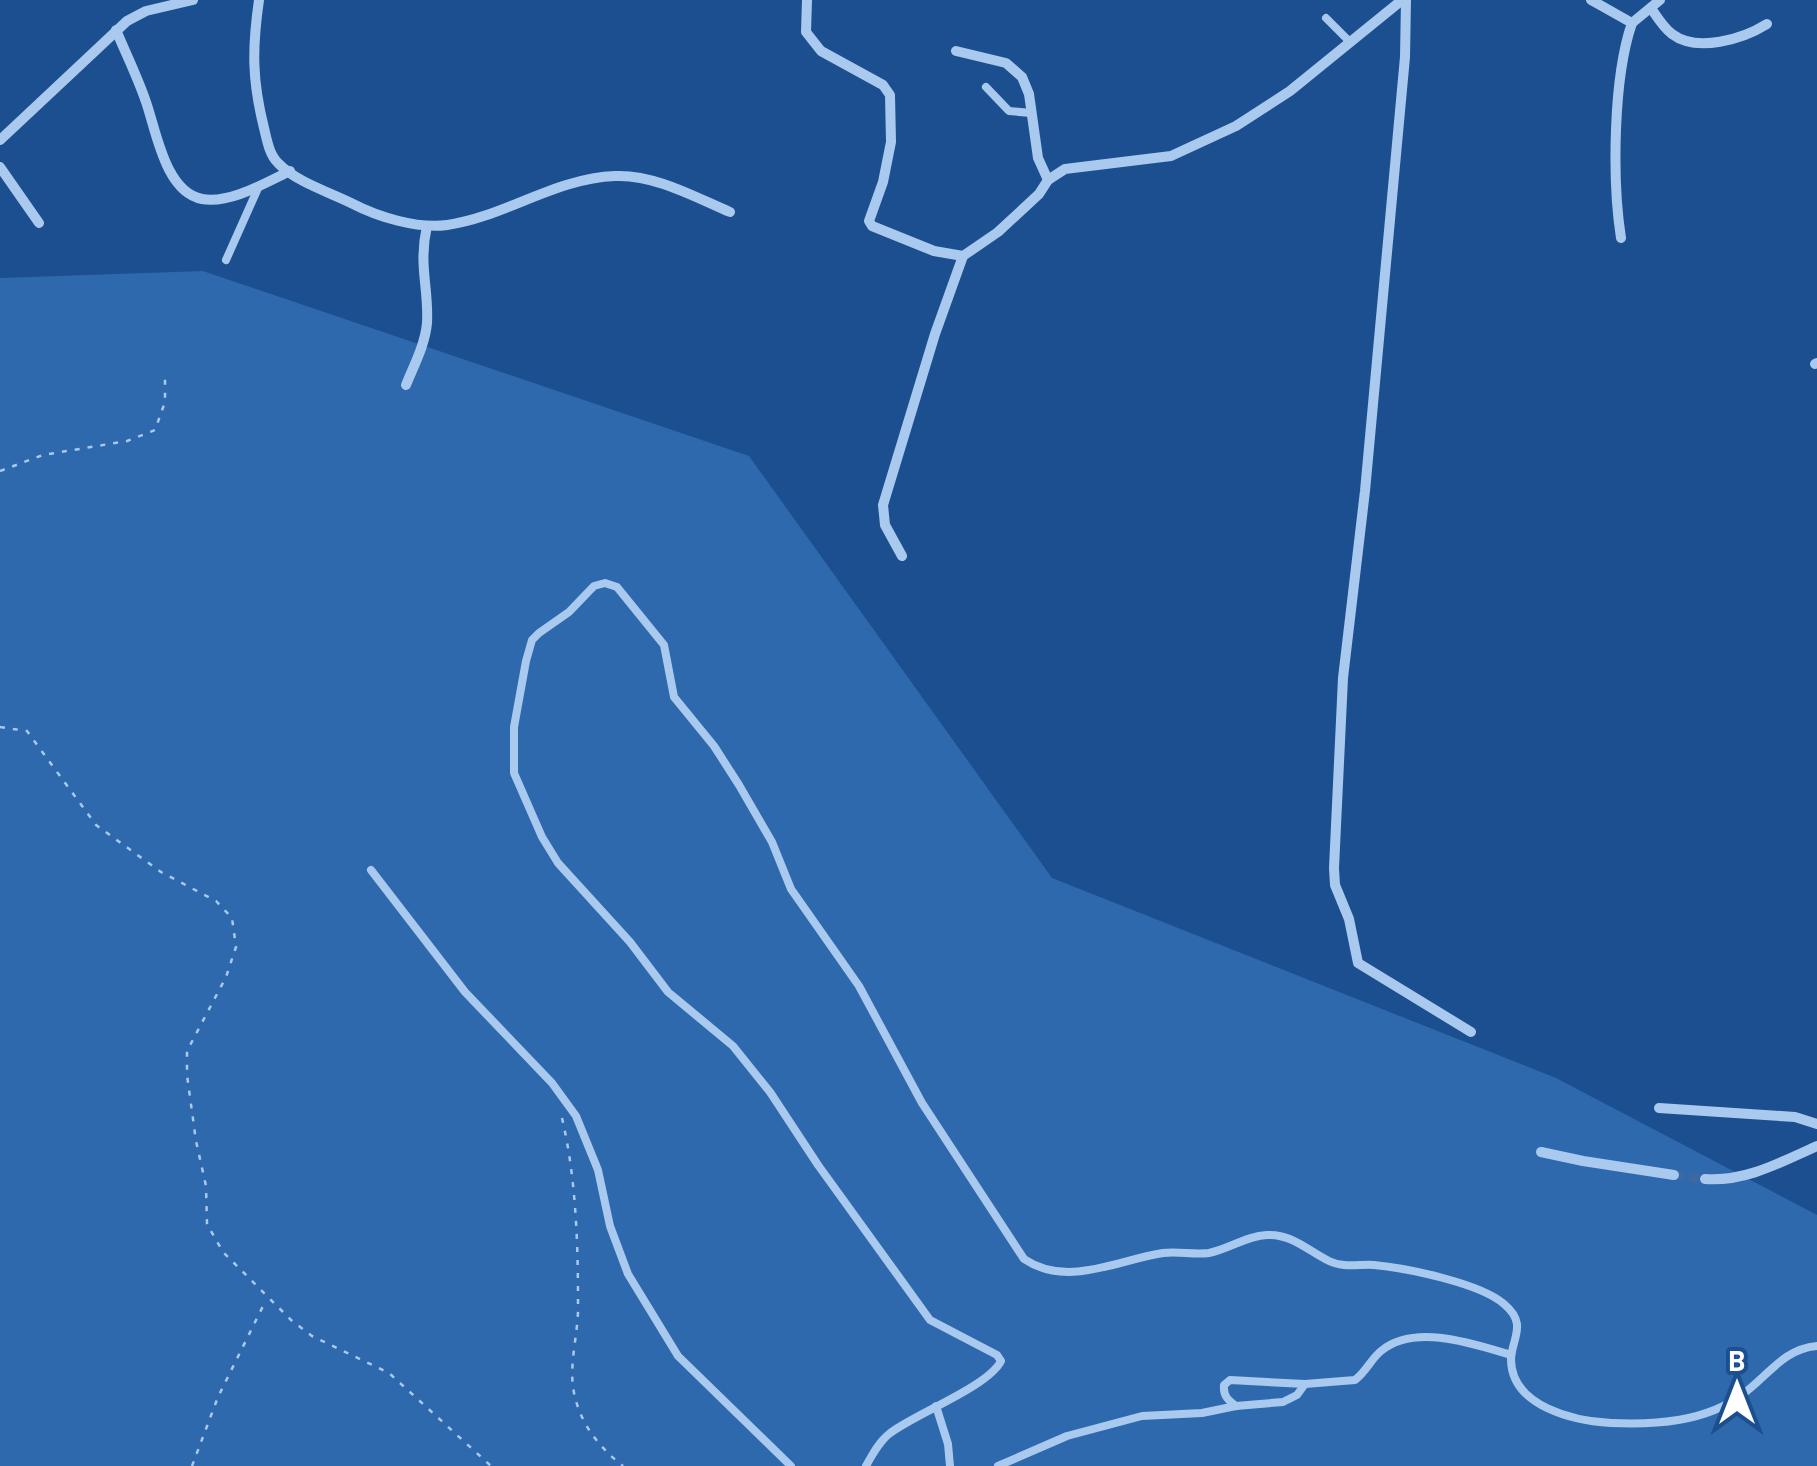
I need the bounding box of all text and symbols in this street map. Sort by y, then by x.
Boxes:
north arrow [1687,1336,1787,1436]
text: B [1728,1343,1746,1377]

